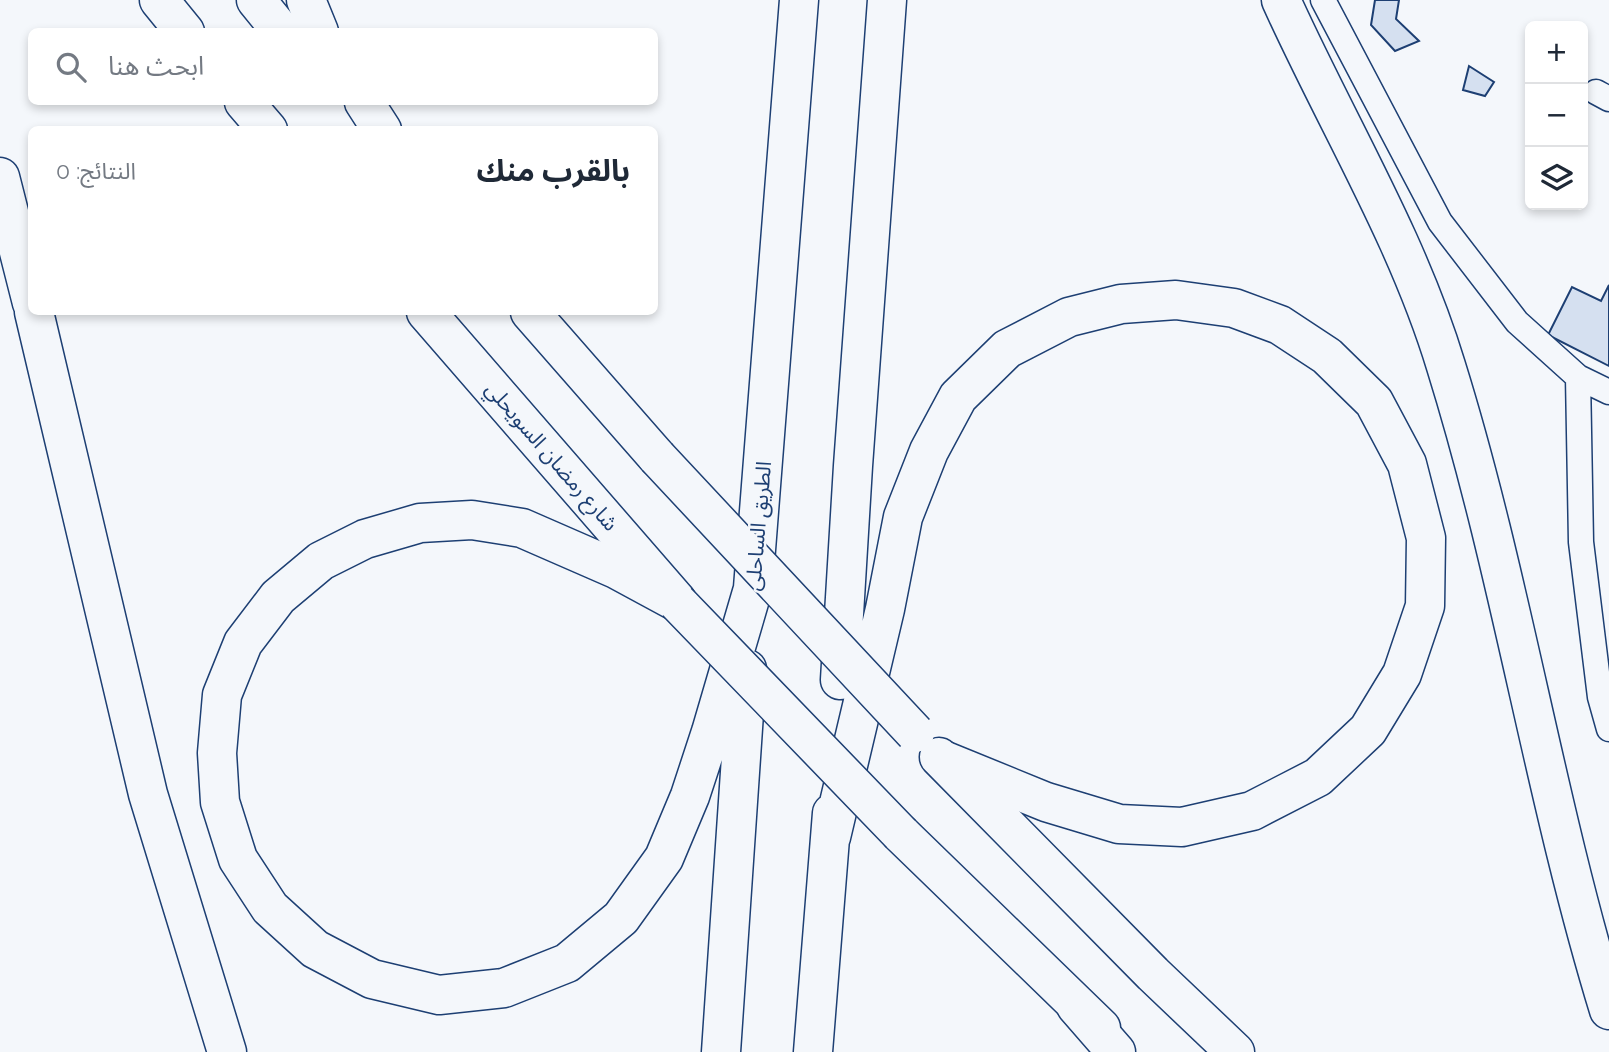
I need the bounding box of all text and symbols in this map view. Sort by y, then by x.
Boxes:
map controls [1525,21,1588,210]
button: + [1525,21,1588,84]
search box [28,28,658,105]
icon: search [52,48,90,86]
text: ابحث هنا [108,51,204,81]
button: − [1525,84,1588,147]
button: layers [1525,147,1588,210]
text: بالقرب منك [477,153,630,188]
text: النتائج: 0 [56,157,136,184]
street label: شارع رمضان السويحلي [477,376,624,538]
street label: الطريق الساحلى [740,460,777,592]

